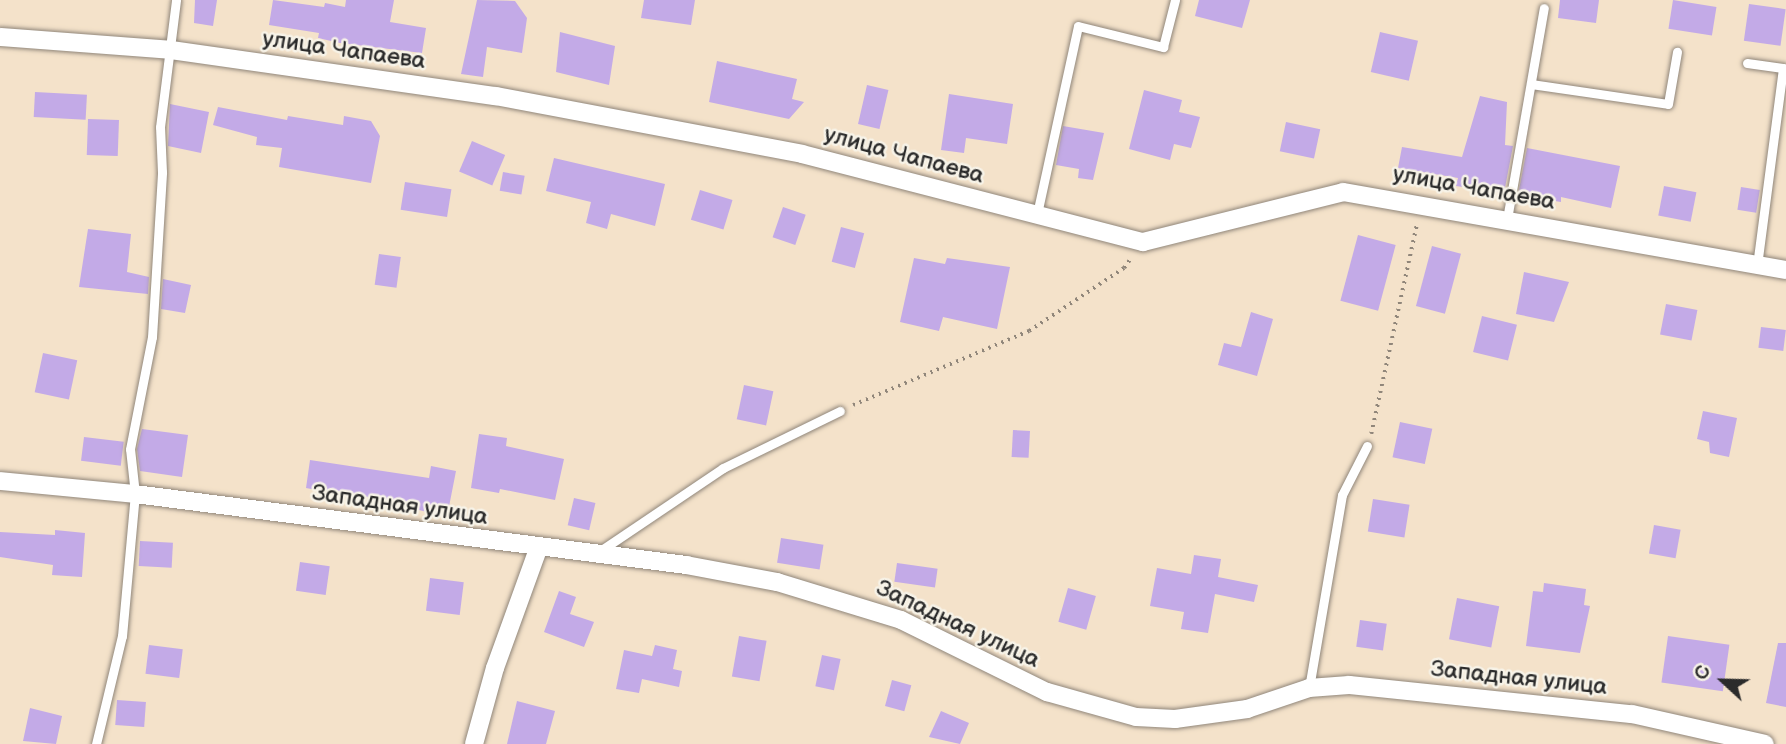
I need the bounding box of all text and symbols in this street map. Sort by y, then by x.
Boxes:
street label: улица Чапаева [261,25,427,75]
street label: улица Чапаева [821,120,987,190]
street label: улица Чапаева [1391,160,1557,216]
street label: Западная улица [310,479,490,531]
street label: Западная улица [872,574,1044,674]
north arrow [1688,646,1758,716]
street label: Западная улица [1429,655,1609,701]
text: С [1690,663,1716,683]

